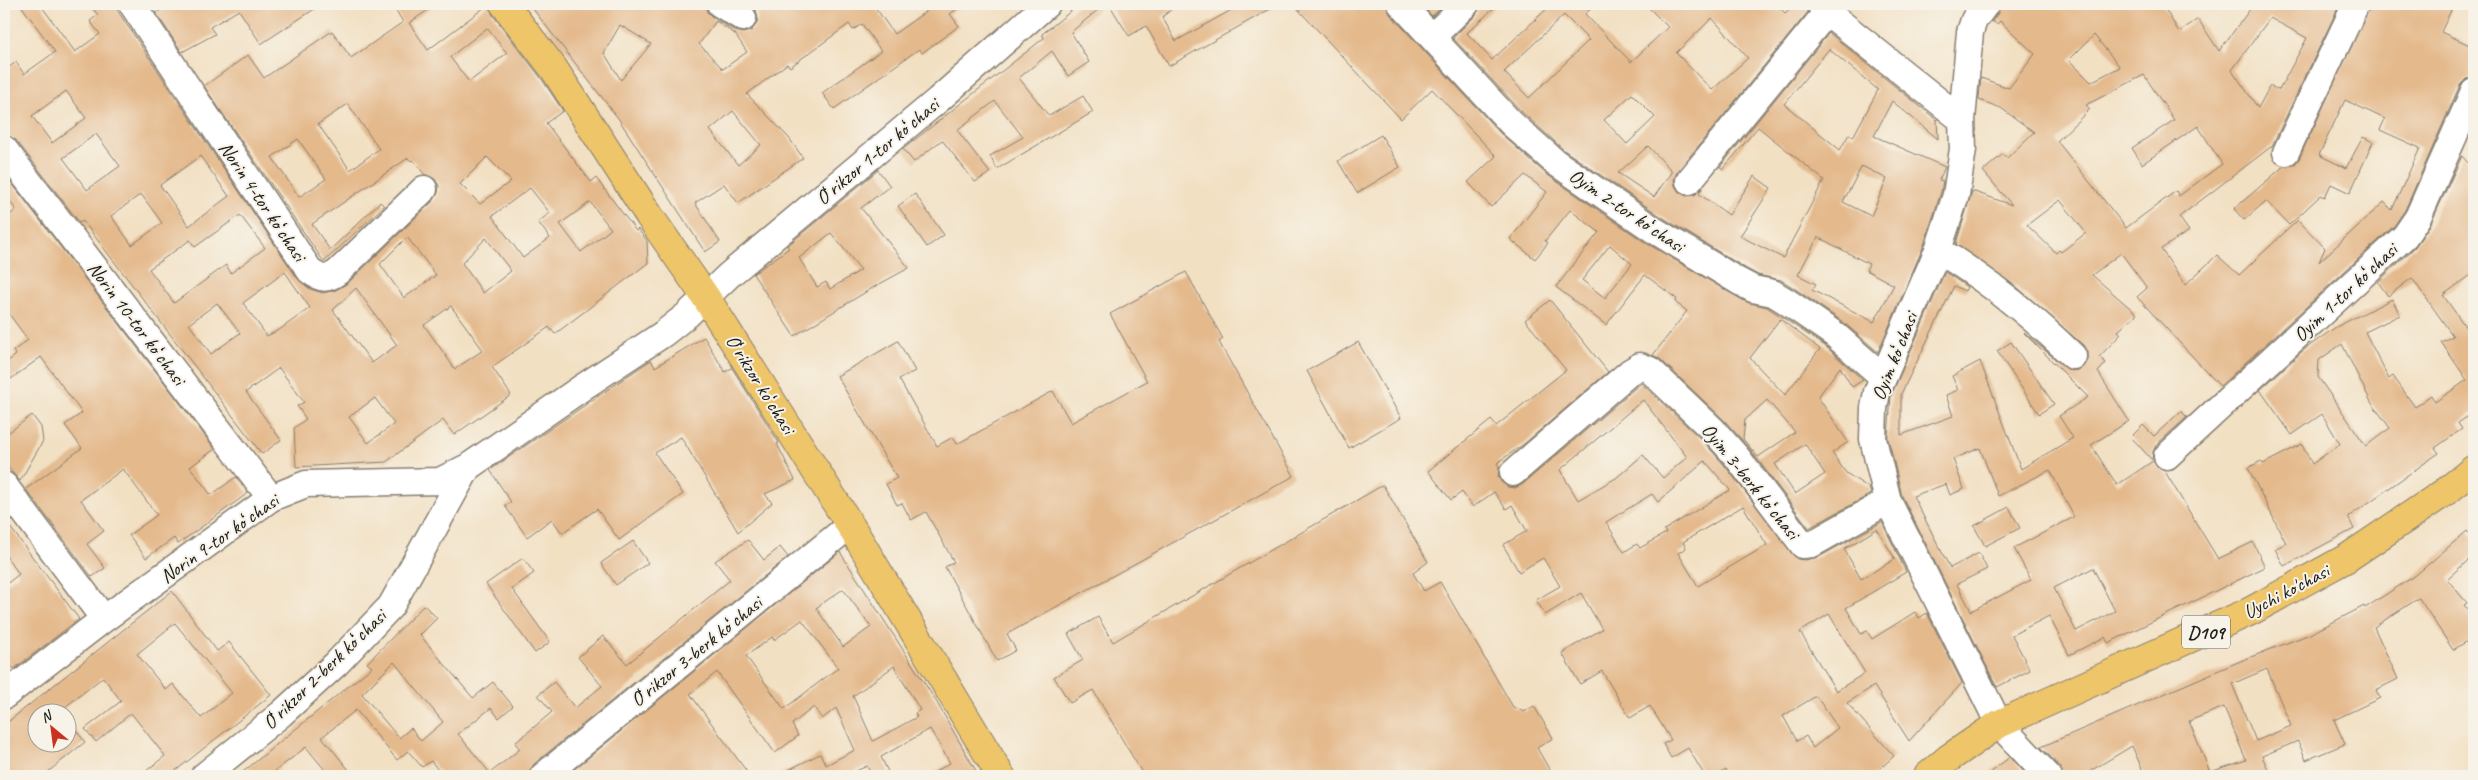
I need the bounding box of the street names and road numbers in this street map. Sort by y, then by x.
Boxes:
street label: Oʻrikzor 1-tor koʻchasi [810,91,946,210]
street label: Norin 4-tor koʻchasi [213,137,313,268]
street label: Oyim 2-tor koʻchasi [1564,163,1691,259]
street label: Oyim 1-tor koʻchasi [2288,236,2404,347]
street label: Norin 10-tor koʻchasi [82,257,193,392]
street label: Oyim koʻchasi [1866,307,1924,404]
street label: Oʻrikzor koʻchasi [720,330,802,440]
street label: Oyim 3-berk koʻchasi [1696,418,1807,546]
street label: Norin 9-tor koʻchasi [155,487,285,589]
street label: Uychi ko'chasi [2239,557,2335,624]
street label: Oʻrikzor 3-berk koʻchasi [625,589,769,712]
street label: Oʻrikzor 2-berk koʻchasi [257,602,393,735]
road number: D109 [2182,616,2230,649]

